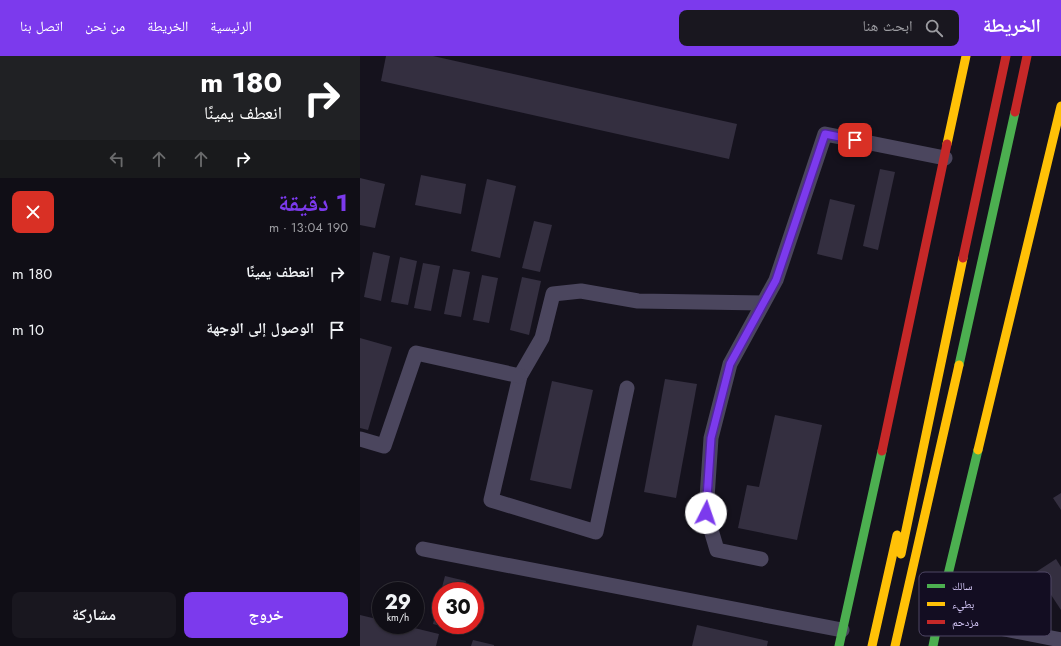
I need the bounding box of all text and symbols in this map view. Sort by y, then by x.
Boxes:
search box [679,10,959,46]
text: الخريطة [983,12,1041,39]
text: ابحث هنا [862,15,913,37]
text: اتصل بنا [20,16,63,36]
text: من نحن [85,16,125,36]
text: الخريطة [147,16,188,36]
text: الرئيسية [210,16,252,36]
icon: search [923,17,945,39]
text: 180 m [200,62,282,103]
icon: right [296,72,348,124]
text: انعطف يمينًا [204,100,282,126]
pin [838,123,872,157]
icon: arrive [844,129,866,151]
icon: left [106,148,128,170]
icon: ahead [148,148,170,170]
icon: ahead [190,148,212,170]
icon: right [232,148,254,170]
text: 1 دقيقة [278,185,348,220]
button: close [12,191,54,233]
text: 190 m · 13:04 [269,218,348,237]
text: انعطف يمينًا [246,261,314,283]
text: 180 m [12,263,52,285]
icon: right [326,263,348,285]
text: الوصول إلى الوجهة [206,317,314,339]
text: 10 m [12,319,44,341]
icon: arrive [326,319,348,341]
position arrow [685,492,727,534]
legend [919,572,1051,636]
text: سالك [952,578,972,594]
speed limit sign: 30 [432,582,484,634]
text: 29 [385,588,411,617]
button: مشاركة [12,592,176,638]
button: خروج [184,592,348,638]
text: بطيء [952,596,974,613]
text: km/h [387,610,409,625]
text: مزدحم [952,614,979,630]

